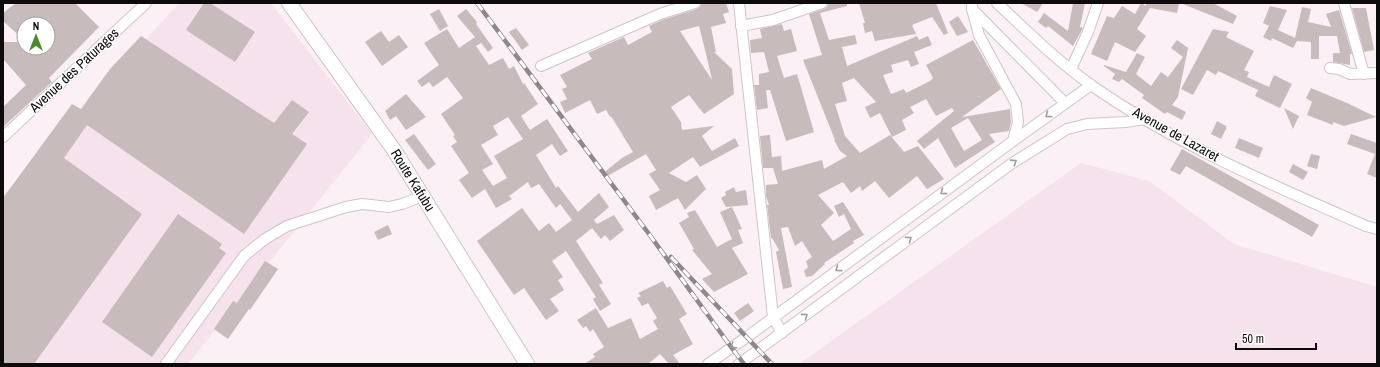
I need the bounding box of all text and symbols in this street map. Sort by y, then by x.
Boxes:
north arrow [16,16,56,56]
text: N [33,19,39,33]
street label: Avenue des Paturages [25,24,123,117]
street label: Avenue de Lazaret [1129,102,1222,165]
one-way arrow [1045,111,1052,118]
street label: Route Kafubu [387,145,439,215]
one-way arrow [1010,160,1017,167]
one-way arrow [940,187,947,194]
one-way arrow [905,237,912,244]
one-way arrow [835,264,842,272]
one-way arrow [800,314,807,321]
scale bar [1236,325,1316,351]
text: 50 m [1242,331,1264,347]
one-way arrow [730,341,737,349]

